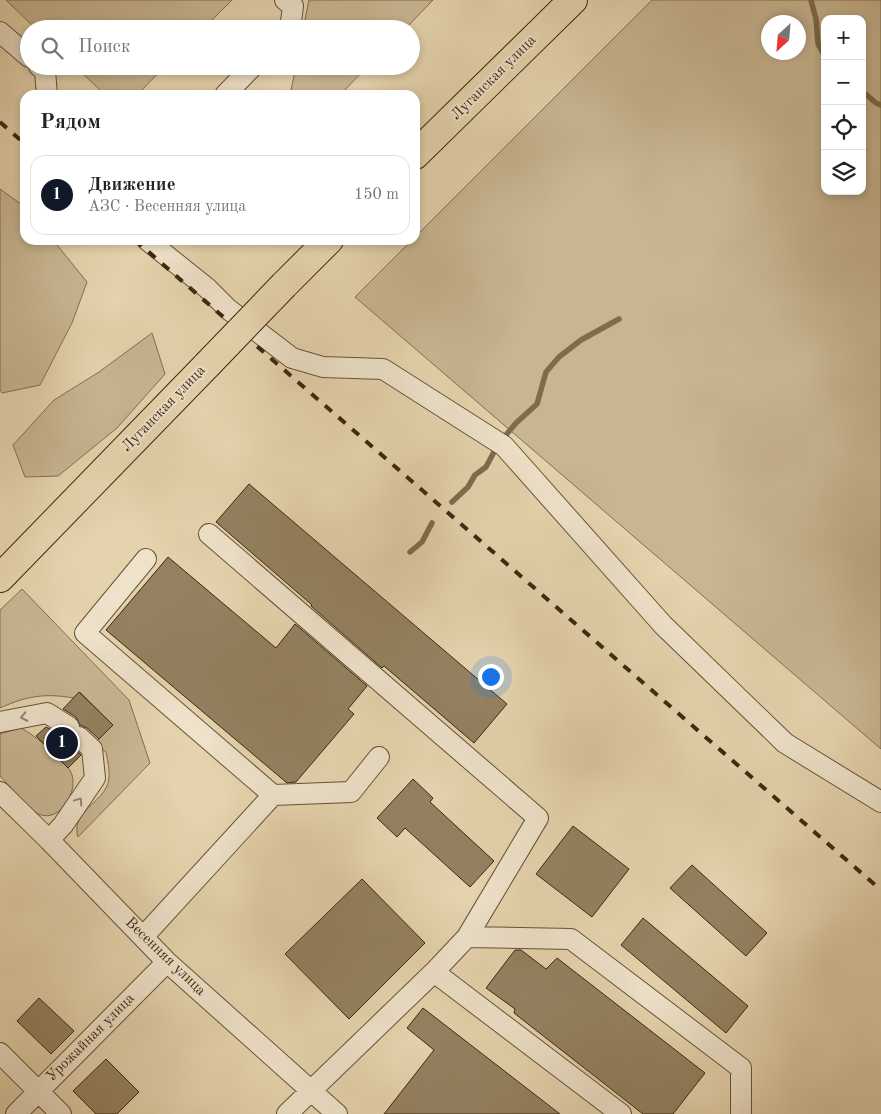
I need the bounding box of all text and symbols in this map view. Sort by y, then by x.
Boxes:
north arrow [761,15,806,60]
map controls [821,15,866,195]
button: + [821,15,866,60]
search box [20,20,420,75]
street label: Луганская улица [449,32,540,123]
icon: search [38,34,66,62]
text: Поиск [78,38,130,57]
button: − [821,60,866,105]
button: locate [821,105,866,150]
text: Рядом [40,112,101,133]
button: layers [821,150,866,195]
text: Движение [88,176,176,195]
text: 1 [52,187,62,203]
text: 150 m [354,187,399,203]
text: АЗС · Весенняя улица [88,199,246,215]
street label: Луганская улица [119,363,209,455]
your location [478,664,504,690]
one-way arrow [19,712,28,722]
pin: 1 [46,724,78,762]
one-way arrow [73,798,82,807]
street label: Весенняя улица [122,915,209,999]
street label: Урожайная улица [44,991,138,1085]

